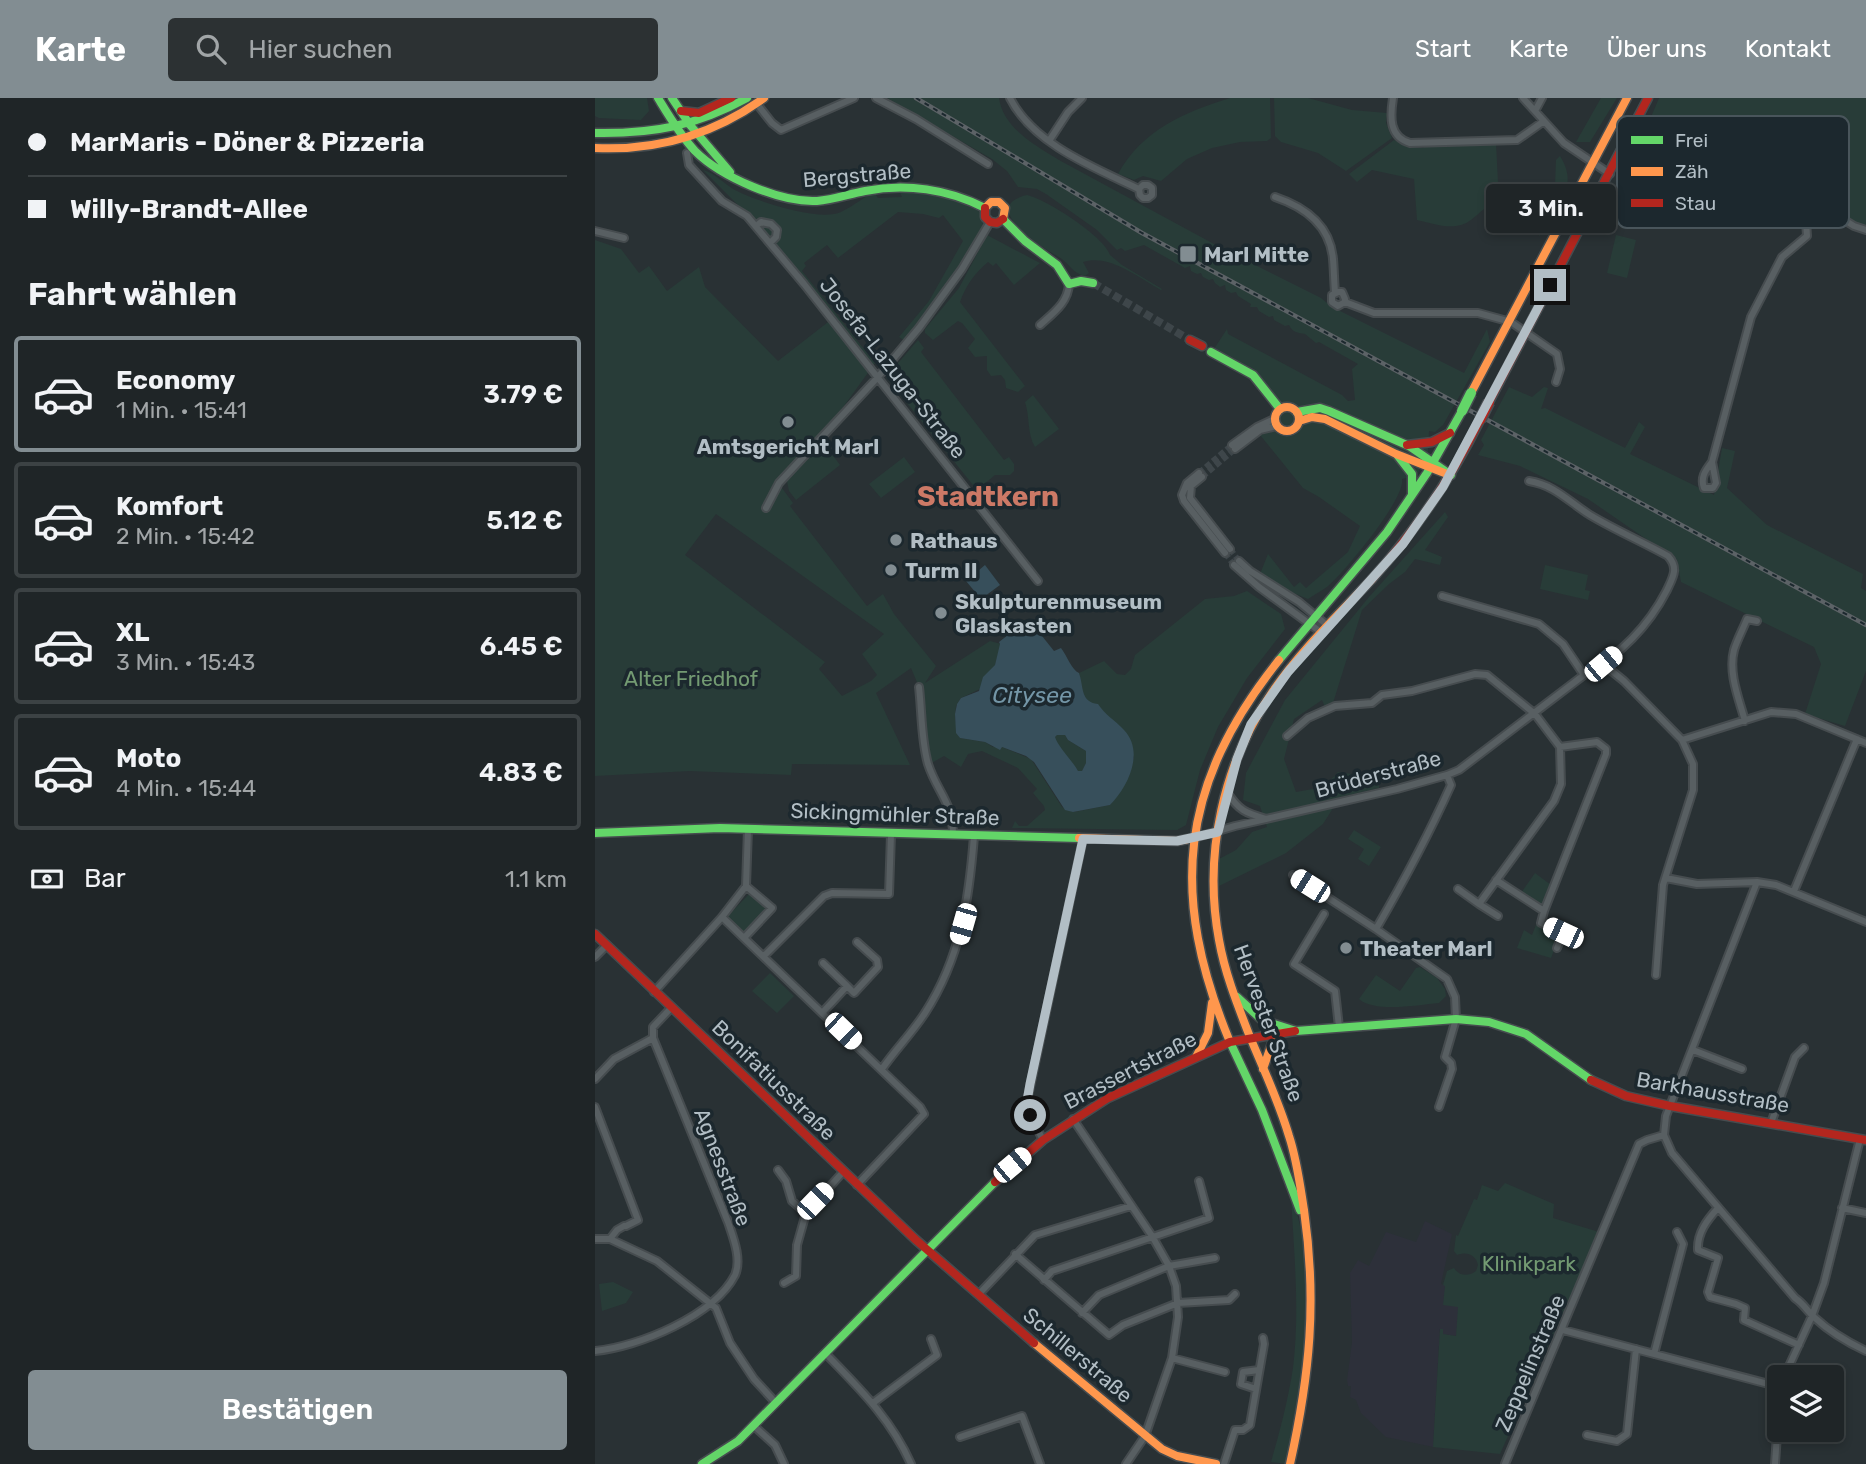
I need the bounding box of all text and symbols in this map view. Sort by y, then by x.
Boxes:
search box [168,18,658,81]
text: Karte [35,30,126,69]
icon: search [192,30,230,68]
text: Hier suchen [248,34,393,65]
text: Start [1415,35,1471,63]
text: Karte [1509,35,1569,63]
text: Über uns [1607,35,1707,63]
text: Kontakt [1745,35,1831,63]
legend [1617,116,1849,228]
text: MarMaris - Döner & Pizzeria [70,127,425,158]
text: Frei [1675,129,1708,152]
street label: Bergstraße [802,158,912,192]
text: Zäh [1675,160,1708,183]
callout: 3 Min. [1485,184,1615,232]
text: Stau [1675,192,1716,215]
text: Willy-Brandt-Allee [70,194,308,225]
text: 3 Min. [1518,194,1584,222]
place label: Marl Mitte [1204,242,1309,267]
marker: Marl Mitte [1178,244,1198,264]
route end [1534,269,1566,301]
street label: Josefa-Lazuga-Straße [815,273,971,463]
text: Fahrt wählen [28,275,237,313]
icon: car [32,363,95,426]
text: Economy [116,365,235,396]
text: 3.79 € [483,379,563,410]
text: 1 Min. · 15:41 [116,396,247,424]
marker: Amtsgericht Marl [780,414,796,430]
place label: Amtsgericht Marl [697,434,879,459]
district label: Stadtkern [917,480,1059,513]
icon: car [32,489,95,552]
text: Komfort [116,491,223,522]
text: 5.12 € [486,505,563,536]
text: 2 Min. · 15:42 [116,522,255,550]
place label: Rathaus [910,528,998,553]
marker: Rathaus [888,532,904,548]
place label: Turm II [905,558,978,583]
marker: Turm II [883,562,899,578]
place label: Skulpturenmuseum Glaskasten [955,589,1162,638]
marker: Skulpturenmuseum Glaskasten [933,605,949,621]
icon: car [32,615,95,678]
text: XL [116,617,149,648]
text: 6.45 € [480,631,563,662]
car [1581,642,1626,686]
text: 3 Min. · 15:43 [116,648,255,676]
park label: Alter Friedhof [624,666,758,691]
water label: Citysee [992,681,1072,709]
icon: car [32,741,95,804]
text: Moto [116,743,181,774]
street label: Brüderstraße [1312,745,1444,803]
text: 4.83 € [479,757,563,788]
text: 4 Min. · 15:44 [116,774,256,802]
street label: Sickingmühler Straße [790,798,1000,830]
icon: cash [28,860,66,898]
text: Bar [84,863,126,894]
text: 1.1 km [505,865,567,893]
car [1287,866,1334,906]
car [948,901,979,947]
car [1540,915,1587,951]
place label: Theater Marl [1360,936,1493,961]
marker: Theater Marl [1338,940,1354,956]
street label: Hervester Straße [1229,941,1309,1105]
car [821,1009,866,1053]
street label: Bonifatiusstraße [707,1015,841,1145]
street label: Brassertstraße [1060,1026,1200,1114]
street label: Barkhausstraße [1635,1066,1791,1118]
route start [1014,1099,1046,1131]
street label: Agnesstraße [689,1105,757,1229]
car [990,1143,1035,1187]
car [793,1179,838,1223]
park label: Klinikpark [1482,1251,1576,1276]
street label: Zeppelinstraße [1490,1291,1570,1435]
street label: Schillerstraße [1018,1302,1138,1408]
map controls [1767,1365,1844,1442]
button: layers [1767,1365,1844,1442]
button: Bestätigen [28,1370,567,1450]

